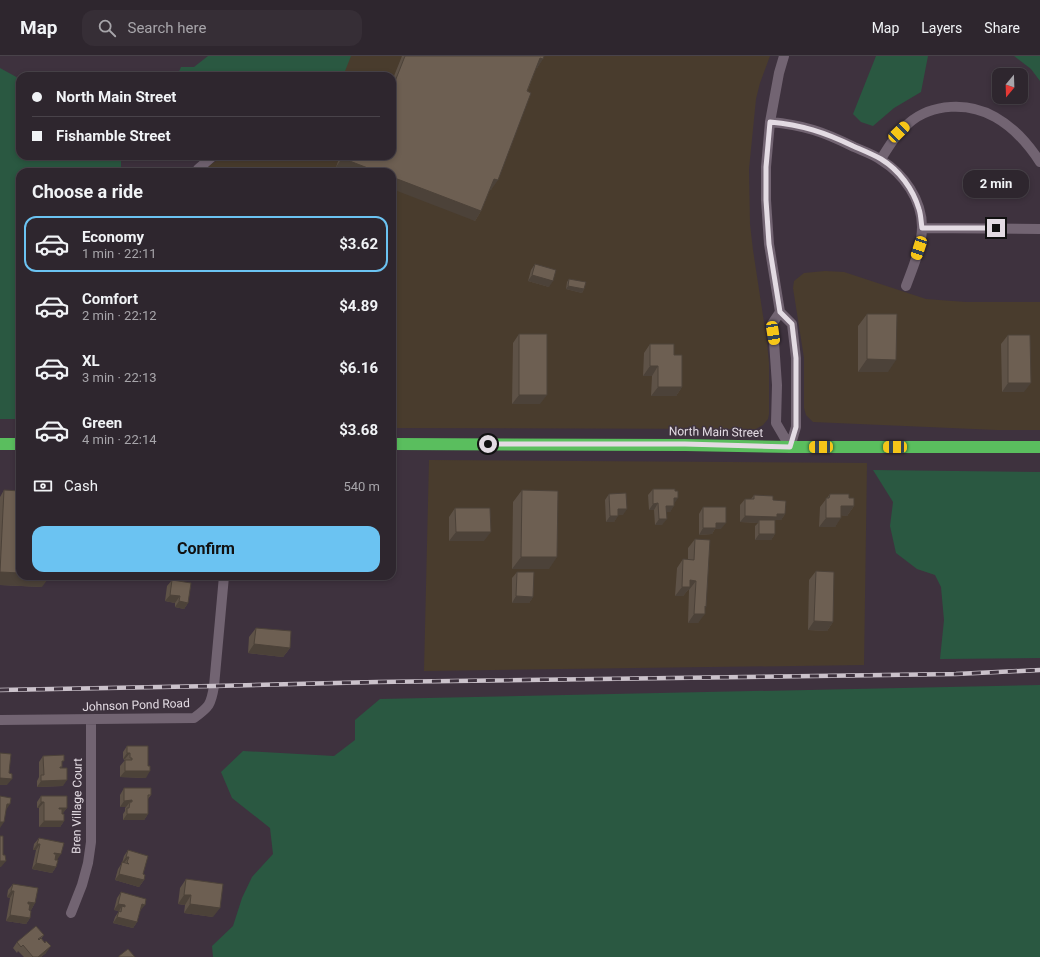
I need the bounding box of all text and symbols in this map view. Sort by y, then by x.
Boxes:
search box [82,10,362,46]
text: Map [20,16,58,39]
icon: search [96,17,118,39]
text: Search here [128,19,206,37]
text: Map [872,20,899,36]
text: Layers [921,20,962,36]
text: Share [984,20,1020,36]
north arrow [992,68,1028,104]
map controls [992,68,1028,104]
text: North Main Street [56,88,176,106]
car [886,119,912,145]
text: Fishamble Street [56,127,171,145]
callout: 2 min [963,170,1029,198]
text: 2 min [980,176,1012,191]
text: Choose a ride [32,181,143,202]
route end [987,219,1005,237]
icon: car [34,226,70,262]
text: Economy [82,228,144,246]
text: $3.62 [339,235,378,253]
car [910,235,928,261]
text: 1 min · 22:11 [82,246,157,261]
icon: car [34,288,70,324]
text: Comfort [82,290,138,308]
text: $4.89 [339,297,378,315]
text: 2 min · 22:12 [82,308,157,323]
car [765,320,781,346]
icon: car [34,350,70,386]
text: XL [82,352,100,370]
text: $6.16 [339,359,378,377]
text: 3 min · 22:13 [82,370,157,385]
icon: car [34,412,70,448]
text: Green [82,414,122,432]
text: $3.68 [339,421,378,439]
street label: North Main Street [669,424,763,440]
text: 4 min · 22:14 [82,432,157,447]
route start [479,435,497,453]
car [809,441,833,453]
car [883,441,907,453]
icon: cash [32,475,54,497]
text: Cash [64,477,98,495]
text: 540 m [343,479,380,494]
button: Confirm [32,526,380,572]
street label: Johnson Pond Road [82,696,190,714]
street label: Bren Village Court [69,758,85,854]

